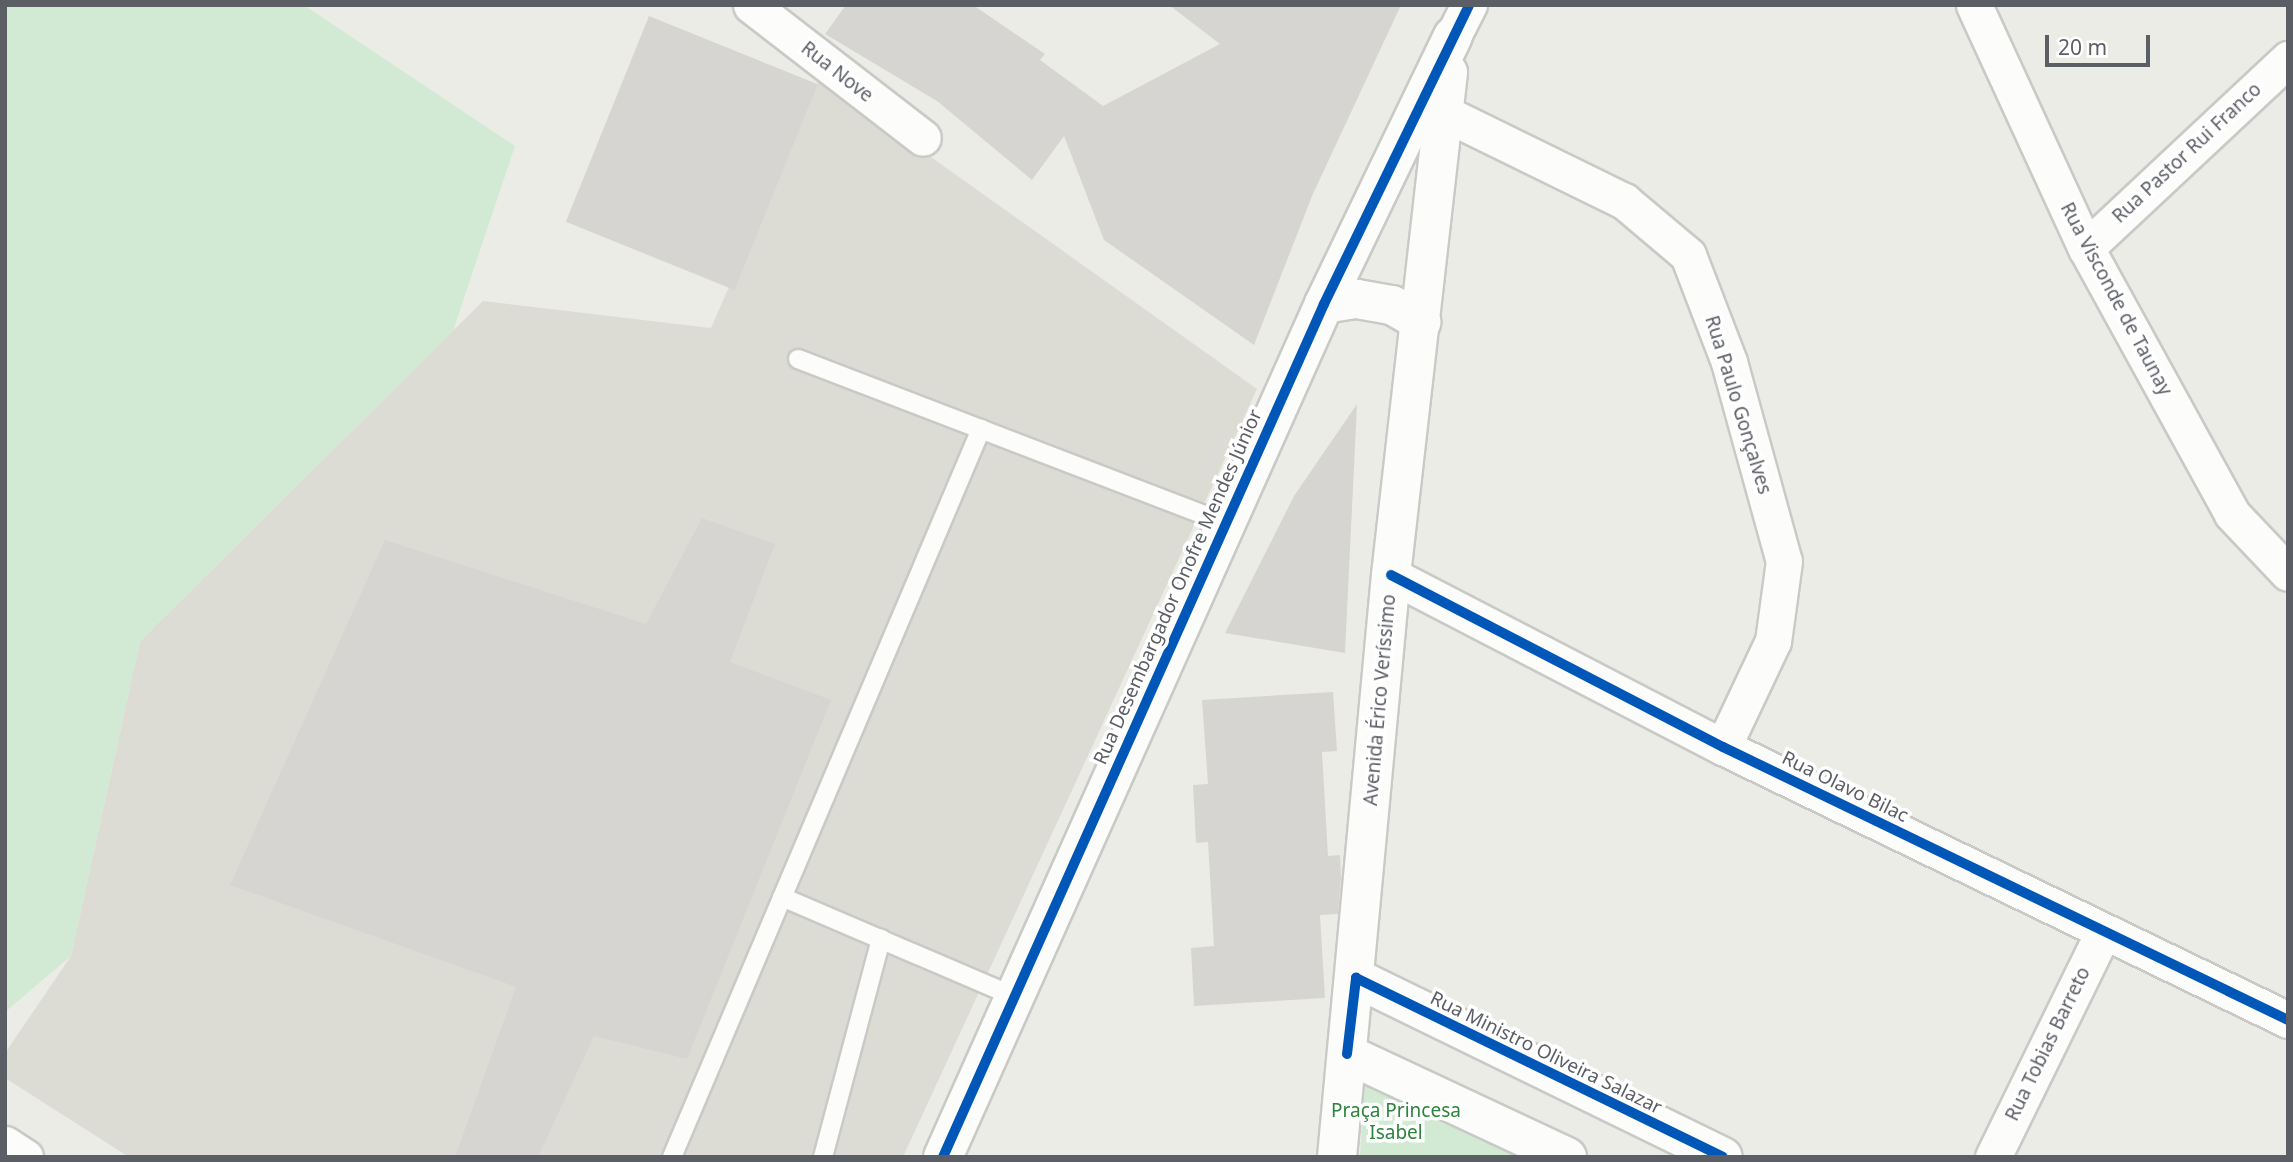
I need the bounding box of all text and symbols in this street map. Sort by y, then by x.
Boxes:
scale bar [2048,21,2153,65]
text: 20 m [2058,33,2107,61]
street label: Rua Nove [796,37,878,107]
street label: Rua Pastor Rui Franco [2108,78,2266,228]
street label: Rua Visconde de Taunay [2055,199,2177,399]
street label: Rua Paulo Gonçalves [1700,313,1776,497]
street label: Rua Desembargador Onofre Mendes Júnior [1089,406,1267,768]
street label: Avenida Érico Veríssimo [1359,593,1401,807]
street label: Rua Olavo Bilac [1778,747,1912,827]
street label: Rua Tobias Barreto [2001,963,2095,1125]
street label: Rua Ministro Oliveira Salazar [1426,987,1666,1119]
park label: Praça Princesa Isabel [1331,1100,1461,1144]

